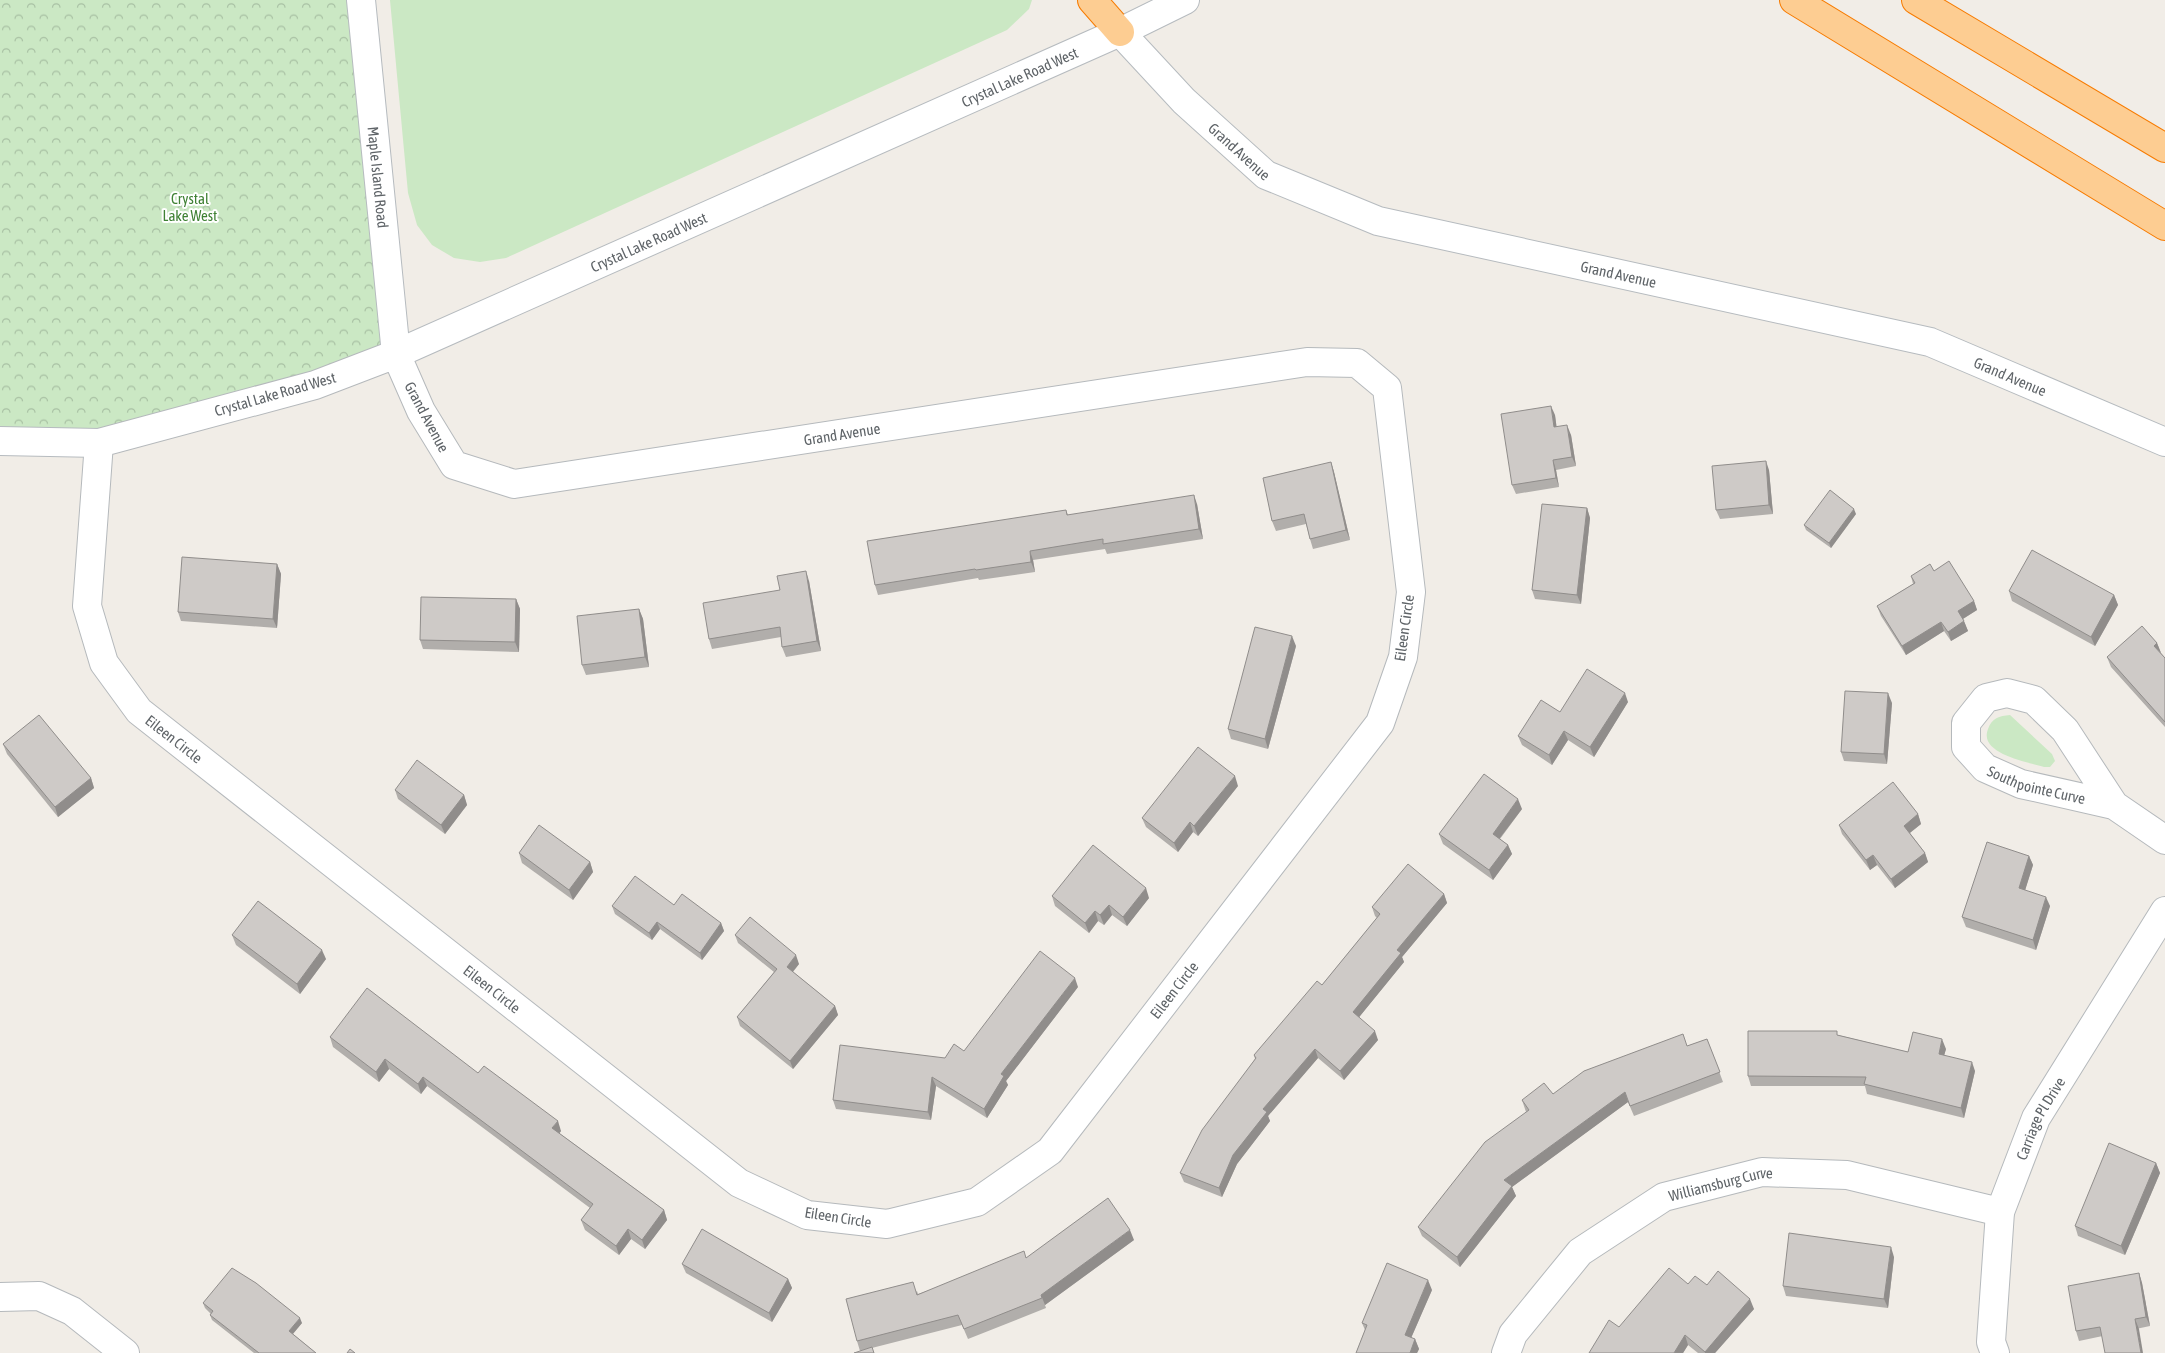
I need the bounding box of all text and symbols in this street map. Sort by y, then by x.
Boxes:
street label: Crystal Lake Road West [959,43,1080,110]
street label: Grand Avenue [1205,119,1274,183]
street label: Maple Island Road [365,125,392,229]
park label: Crystal Lake West [163,190,217,224]
street label: Crystal Lake Road West [588,208,709,275]
street label: Grand Avenue [1579,257,1658,290]
street label: Grand Avenue [1971,353,2049,399]
street label: Crystal Lake Road West [212,369,338,419]
street label: Grand Avenue [401,379,453,455]
street label: Grand Avenue [803,420,882,448]
street label: Eileen Circle [1391,593,1417,663]
street label: Eileen Circle [142,712,206,767]
street label: Southpointe Curve [1985,762,2087,807]
street label: Eileen Circle [1147,958,1202,1022]
street label: Eileen Circle [460,962,524,1017]
street label: Carriage Pl Drive [2012,1074,2068,1162]
street label: Williamsburg Curve [1667,1163,1773,1204]
street label: Eileen Circle [803,1203,873,1231]

